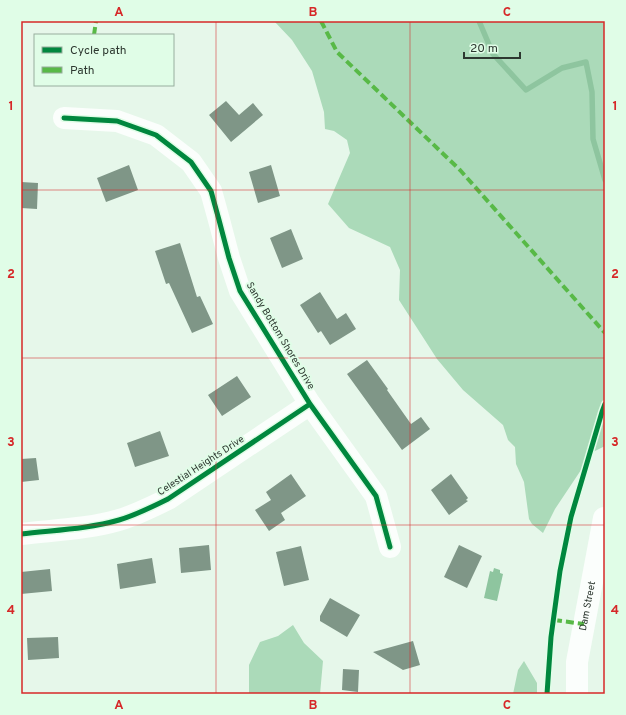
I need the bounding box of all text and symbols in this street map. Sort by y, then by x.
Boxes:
text: A [114,5,124,21]
text: B [309,5,318,21]
text: C [503,5,511,21]
legend [34,34,174,86]
scale bar [464,34,520,60]
text: 20 m [470,41,498,57]
text: Cycle path [70,43,127,59]
text: Path [70,63,95,79]
text: 1 [8,99,14,115]
text: 1 [612,99,618,115]
text: 2 [7,267,15,283]
text: 2 [611,267,619,283]
street label: Sandy Bottom Shores Drive [243,280,317,392]
street label: Celestial Heights Drive [155,433,247,499]
text: 3 [7,435,15,451]
text: 3 [611,435,619,451]
street label: Dam Street [576,580,599,632]
text: 4 [7,603,15,619]
text: 4 [611,603,619,619]
text: A [114,698,124,714]
text: B [309,698,318,714]
text: C [503,698,511,714]

